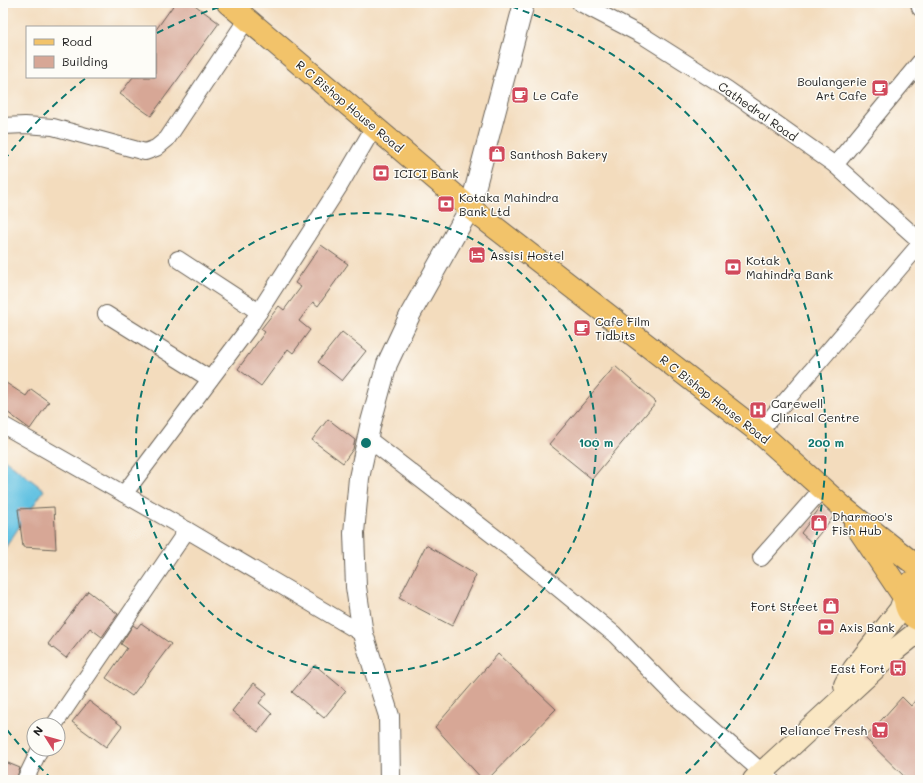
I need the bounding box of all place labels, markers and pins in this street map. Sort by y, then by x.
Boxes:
place label: Boulangerie Art Cafe [797,73,867,103]
cafe icon: Boulangerie Art Cafe [870,78,890,98]
cafe icon: Le Cafe [510,85,530,105]
place label: Le Cafe [533,87,579,103]
shop icon: Santhosh Bakery [487,144,507,164]
place label: Santhosh Bakery [510,146,608,162]
bank icon: ICICI Bank [371,163,391,183]
place label: ICICI Bank [394,165,459,181]
place label: Kotaka Mahindra Bank Ltd [459,189,559,219]
bank icon: Kotaka Mahindra Bank Ltd [436,194,456,214]
hotel icon: Assisi Hostel [467,245,487,265]
place label: Assisi Hostel [490,247,564,263]
place label: Kotak Mahindra Bank [746,252,833,282]
bank icon: Kotak Mahindra Bank [723,257,743,277]
place label: Cafe Film Tidbits [595,313,650,343]
cafe icon: Cafe Film Tidbits [572,318,592,338]
place label: Carewell Clinical Centre [771,395,859,425]
hospital icon: Carewell Clinical Centre [748,400,768,420]
centre of rings [359,436,373,450]
place label: Dharmoo's Fish Hub [832,508,893,538]
shop icon: Dharmoo's Fish Hub [809,513,829,533]
shop icon: Fort Street [821,596,841,616]
place label: Fort Street [751,598,818,614]
bank icon: Axis Bank [816,617,836,637]
place label: Axis Bank [839,619,895,635]
bus stop icon: East Fort [888,658,908,678]
place label: East Fort [831,660,885,676]
supermarket icon: Reliance Fresh [870,720,890,740]
place label: Reliance Fresh [780,722,867,738]

